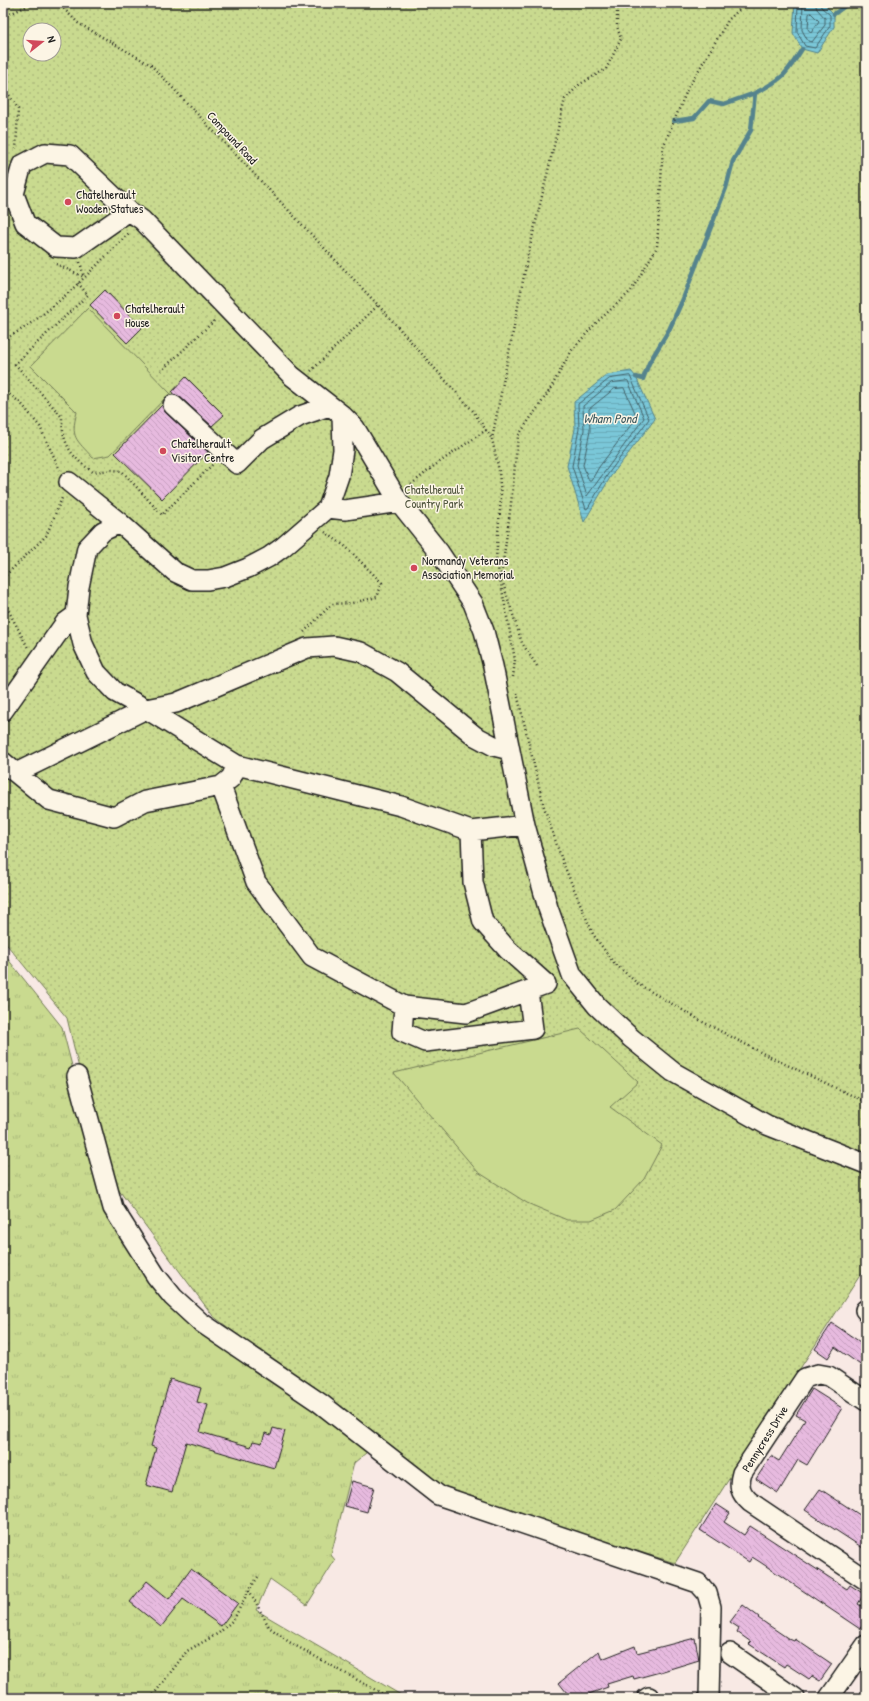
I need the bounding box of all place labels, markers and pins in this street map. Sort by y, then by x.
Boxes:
place label: Chatelherault Wooden Statues [76,186,144,217]
marker: Chatelherault Wooden Statues [63,197,73,207]
place label: Chatelherault House [125,300,186,331]
marker: Chatelherault House [112,311,122,321]
place label: Chatelherault Visitor Centre [171,435,235,466]
marker: Chatelherault Visitor Centre [158,446,168,456]
place label: Normandy Veterans Association Memorial [422,552,515,583]
marker: Normandy Veterans Association Memorial [409,563,419,573]

